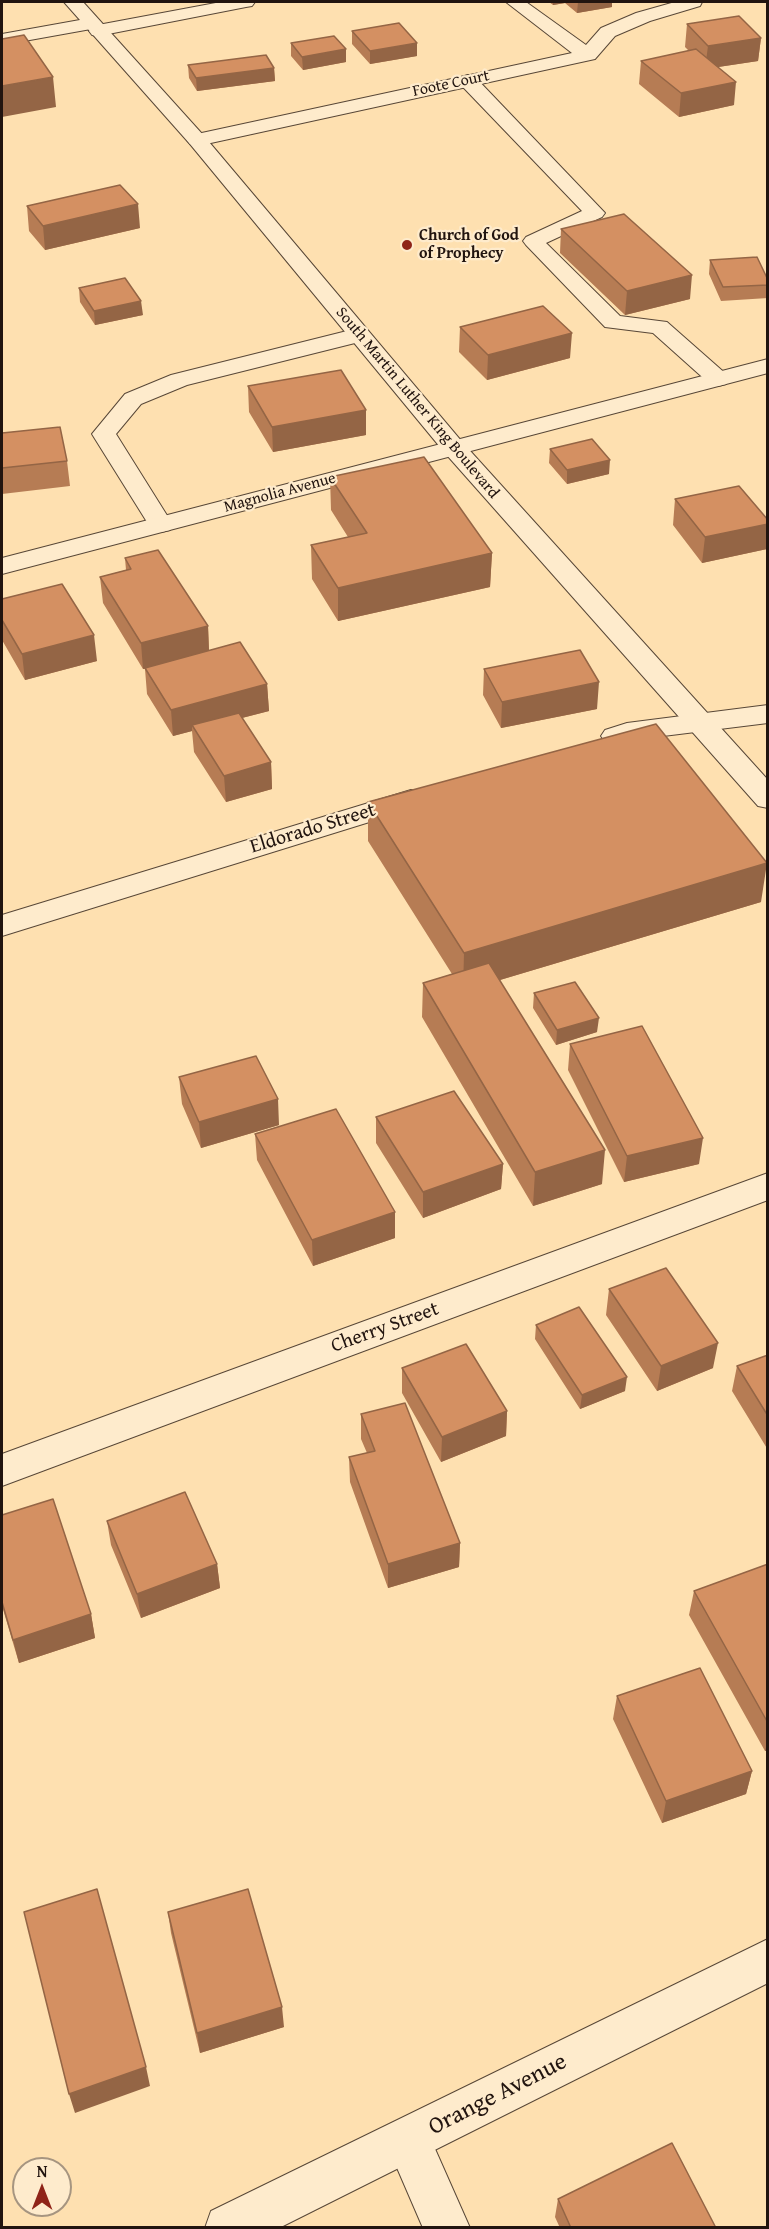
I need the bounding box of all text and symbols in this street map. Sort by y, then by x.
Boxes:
street label: Foote Court [411,67,491,101]
place label: Church of God of Prophecy [419,226,519,264]
marker: Church of God of Prophecy [400,238,414,252]
street label: South Martin Luther King Boulevard [331,303,503,503]
street label: Magnolia Avenue [222,469,338,517]
street label: Eldorado Street [247,799,379,859]
street label: Cherry Street [328,1297,442,1359]
street label: Orange Avenue [424,2048,572,2142]
north arrow [12,2157,72,2217]
text: N [37,2159,47,2183]

